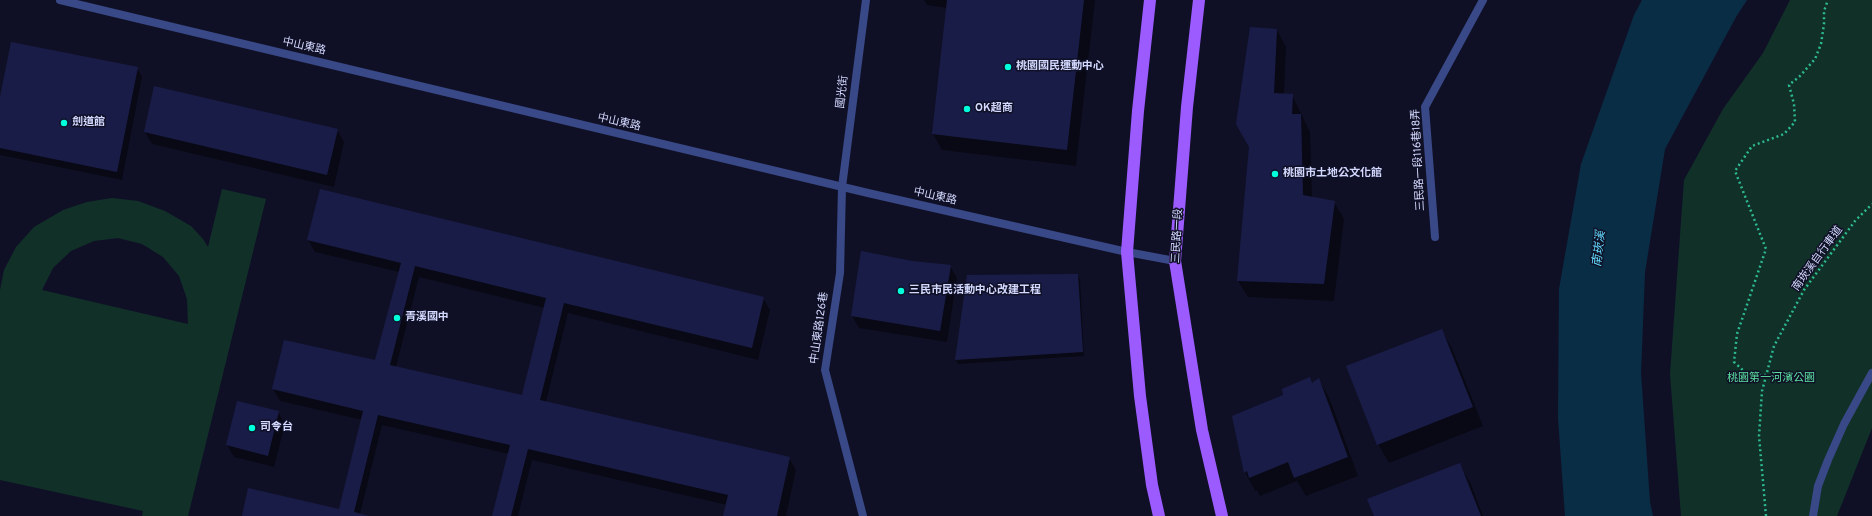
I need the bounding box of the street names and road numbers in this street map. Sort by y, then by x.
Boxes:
street label: 中山東路 [281,36,327,58]
street label: 國光街 [834,75,852,109]
street label: 三民路一段116巷18弄 [1410,108,1428,212]
street label: 中山東路 [596,112,642,134]
street label: 中山東路 [912,186,958,208]
street label: 三民路一段 [1170,208,1186,264]
street label: 南崁溪自行車道 [1790,224,1846,294]
street label: 中山東路126巷 [808,291,832,365]

